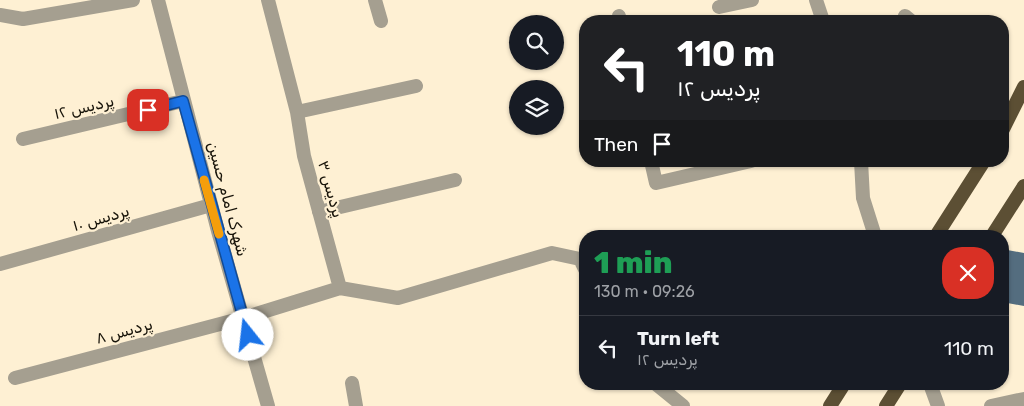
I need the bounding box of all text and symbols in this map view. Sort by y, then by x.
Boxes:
map controls [509,15,564,135]
button: search [509,15,564,70]
text: 110 m [677,33,775,75]
icon: left [594,35,659,100]
text: پردیس ۱۲ [677,75,761,102]
button: layers [509,80,564,135]
pin [127,89,169,131]
street label: پردیس ۱۲ [52,91,116,124]
icon: arrive [134,96,162,124]
icon: arrive [648,130,676,158]
text: Then [594,133,638,156]
street label: شهرک امام حسین [203,140,252,259]
street label: پردیس ۳ [313,158,348,220]
street label: پردیس ۱۰ [70,201,132,236]
text: 1 min [594,245,672,281]
button: close [942,247,994,299]
text: 130 m · 09:26 [594,282,695,301]
position arrow [221,308,273,360]
street label: پردیس ۸ [93,314,155,349]
text: Turn left [637,327,719,350]
icon: left [594,334,622,362]
text: 110 m [944,337,994,360]
text: پردیس ۱۲ [637,350,698,369]

